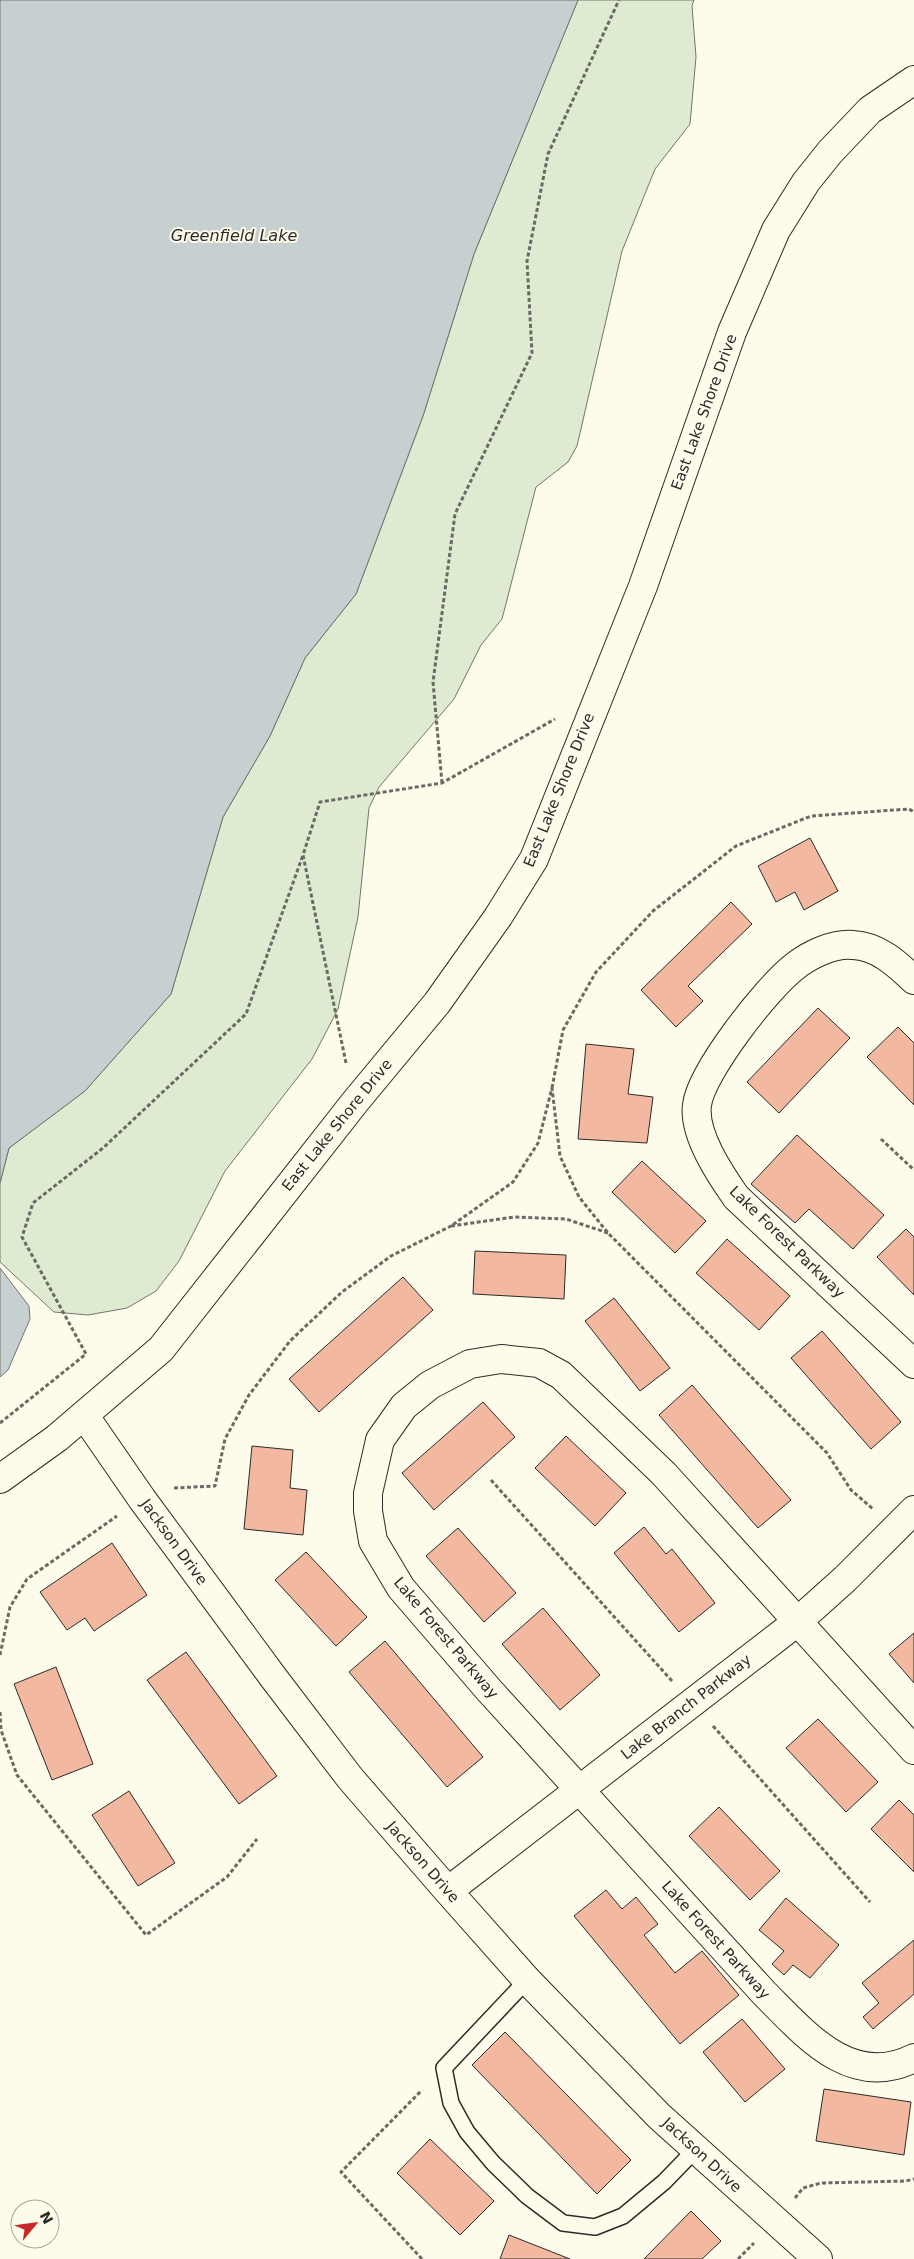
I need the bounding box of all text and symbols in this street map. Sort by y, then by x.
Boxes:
water label: Greenfield Lake [171,226,297,245]
street label: East Lake Shore Drive [667,331,741,493]
street label: East Lake Shore Drive [520,710,598,870]
street label: East Lake Shore Drive [278,1055,396,1195]
street label: Lake Forest Parkway [726,1182,848,1302]
street label: Jackson Drive [136,1495,211,1588]
street label: Lake Forest Parkway [390,1574,502,1703]
street label: Lake Branch Parkway [617,1651,755,1763]
street label: Jackson Drive [382,1817,463,1906]
street label: Lake Forest Parkway [658,1877,774,2003]
street label: Jackson Drive [658,2113,745,2196]
north arrow [10,2199,60,2249]
text: N [37,2209,56,2227]

